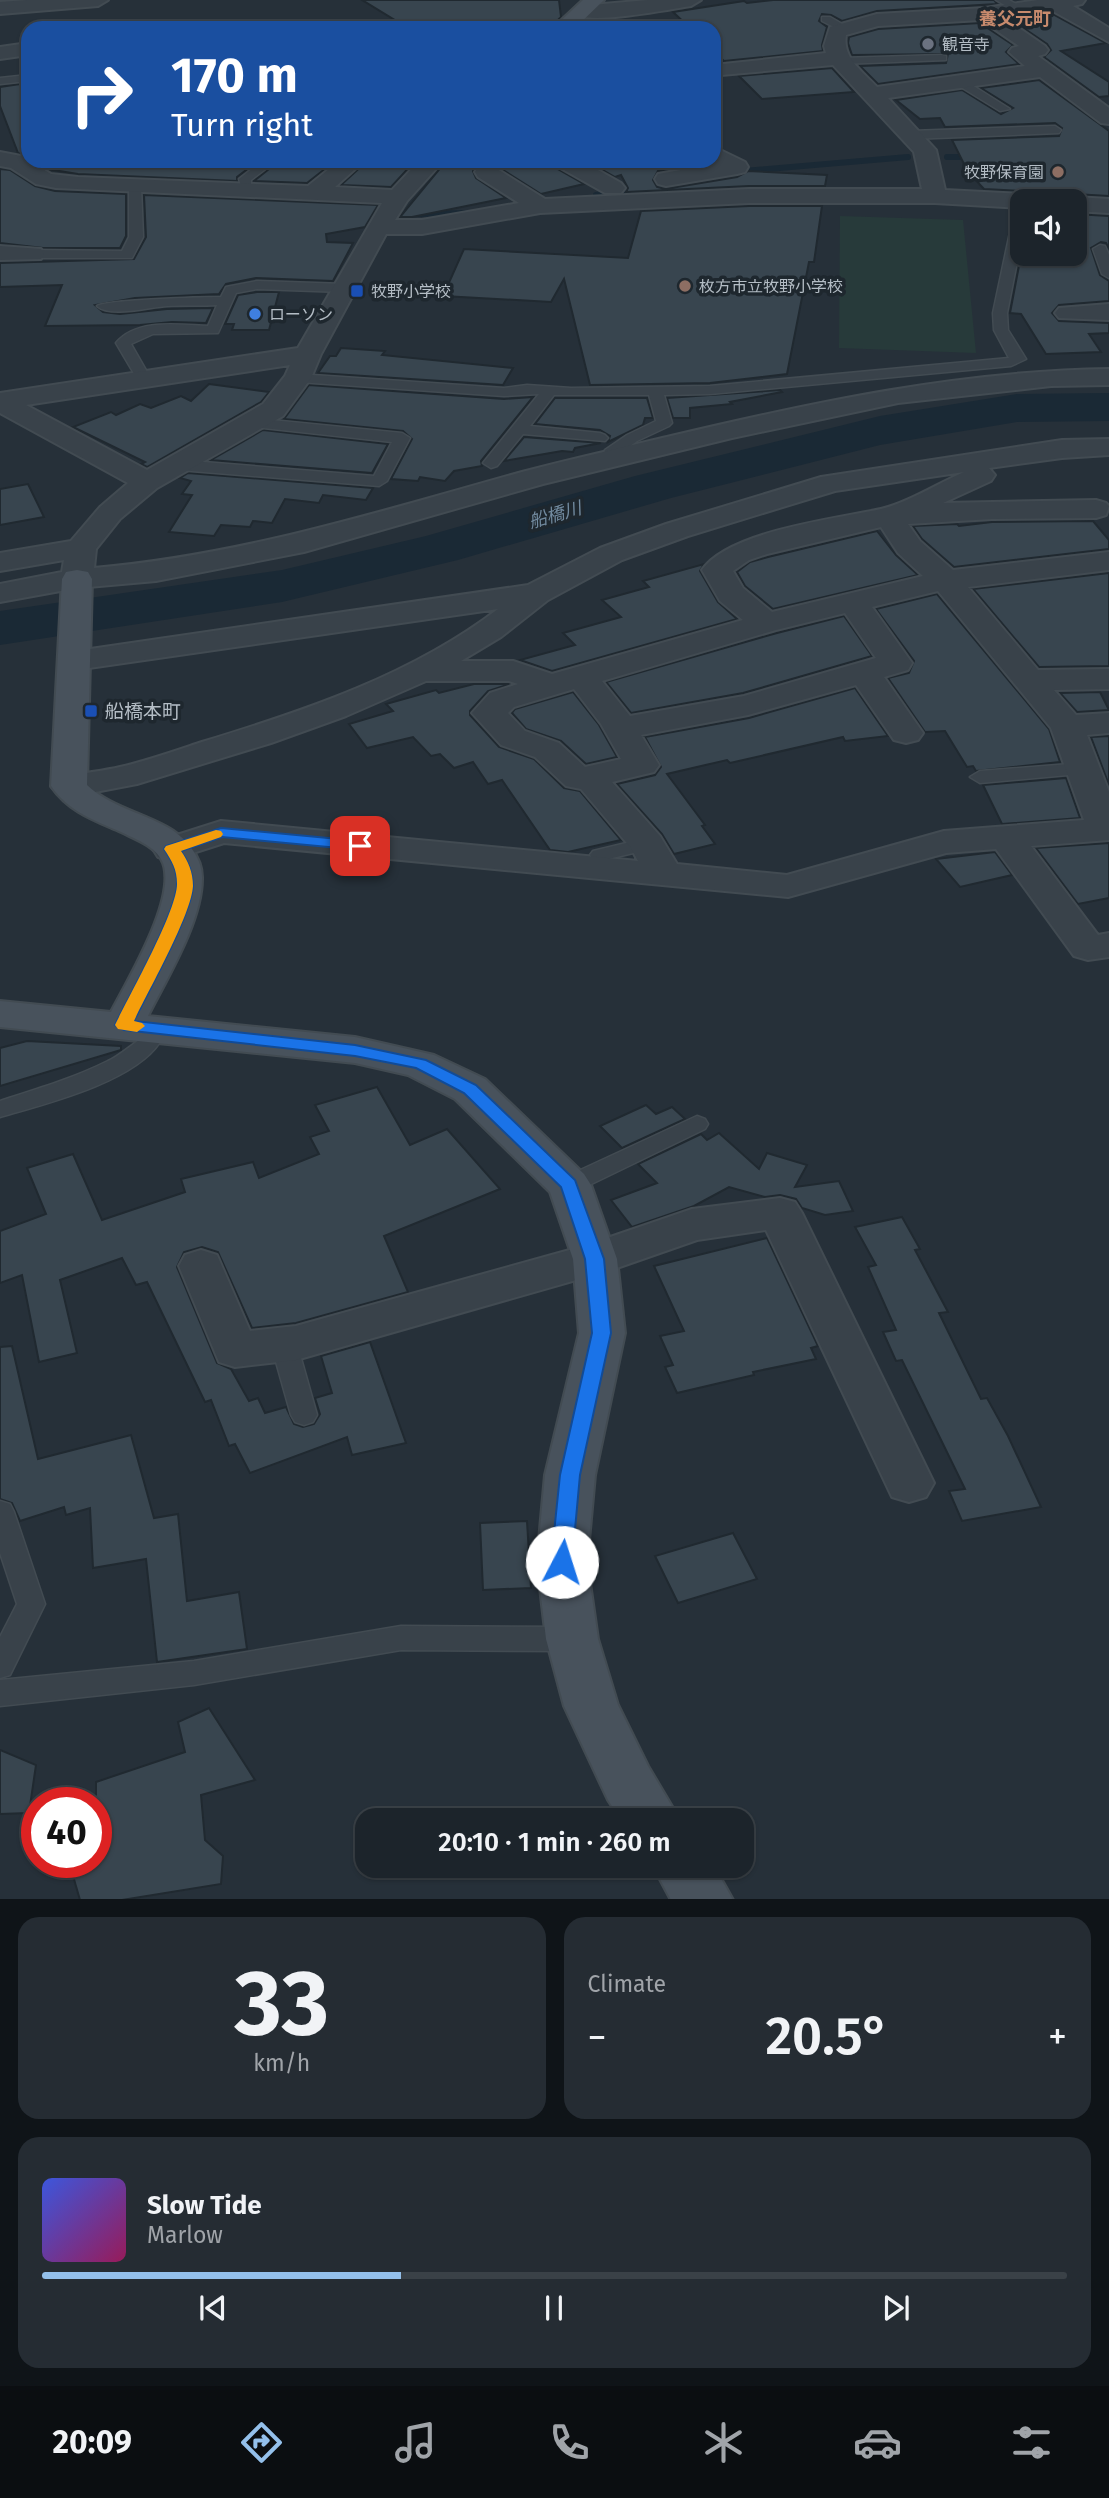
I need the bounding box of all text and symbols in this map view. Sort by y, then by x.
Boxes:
district label: 養父元町 [979,8,1051,30]
place label: 観音寺 [942,35,990,54]
marker: 観音寺 [920,36,936,52]
text: 170 m [171,46,298,105]
icon: right [56,49,147,140]
text: Turn right [171,106,313,144]
place label: 牧野保育園 [964,163,1044,182]
marker: 牧野保育園 [1050,164,1066,180]
map controls [1010,189,1087,266]
button: sound [1010,189,1087,266]
place label: 枚方市立牧野小学校 [699,277,843,296]
marker: 枚方市立牧野小学校 [677,278,693,294]
place label: 牧野小学校 [371,282,451,301]
marker: 牧野小学校 [349,283,365,299]
place label: ローソン [269,305,333,324]
marker: ローソン [247,306,263,322]
water label: 船橋川 [526,496,586,533]
place label: 船橋本町 [105,700,181,723]
marker: 船橋本町 [83,703,99,719]
pin [330,816,390,876]
icon: arrive [341,827,379,865]
position arrow [525,1525,599,1599]
speed limit sign: 40 [21,1787,112,1878]
text: 20:10 · 1 min · 260 m [438,1827,671,1858]
text: 33 [234,1949,329,2058]
text: Climate [588,1970,666,1998]
text: 20.5° [765,2005,889,2068]
text: − [588,2014,607,2060]
text: + [1048,2014,1067,2060]
text: km/h [253,2049,310,2077]
text: Slow Tide [147,2190,262,2221]
text: Marlow [147,2221,223,2249]
icon: previous [194,2289,232,2327]
icon: pause [535,2289,573,2327]
icon: next [877,2289,915,2327]
icon: directions [237,2418,286,2467]
icon: music [391,2418,440,2467]
icon: phone [545,2418,594,2467]
icon: climate [699,2418,748,2467]
icon: car [853,2418,902,2467]
icon: filters [1007,2418,1056,2467]
text: 20:09 [53,2423,132,2461]

